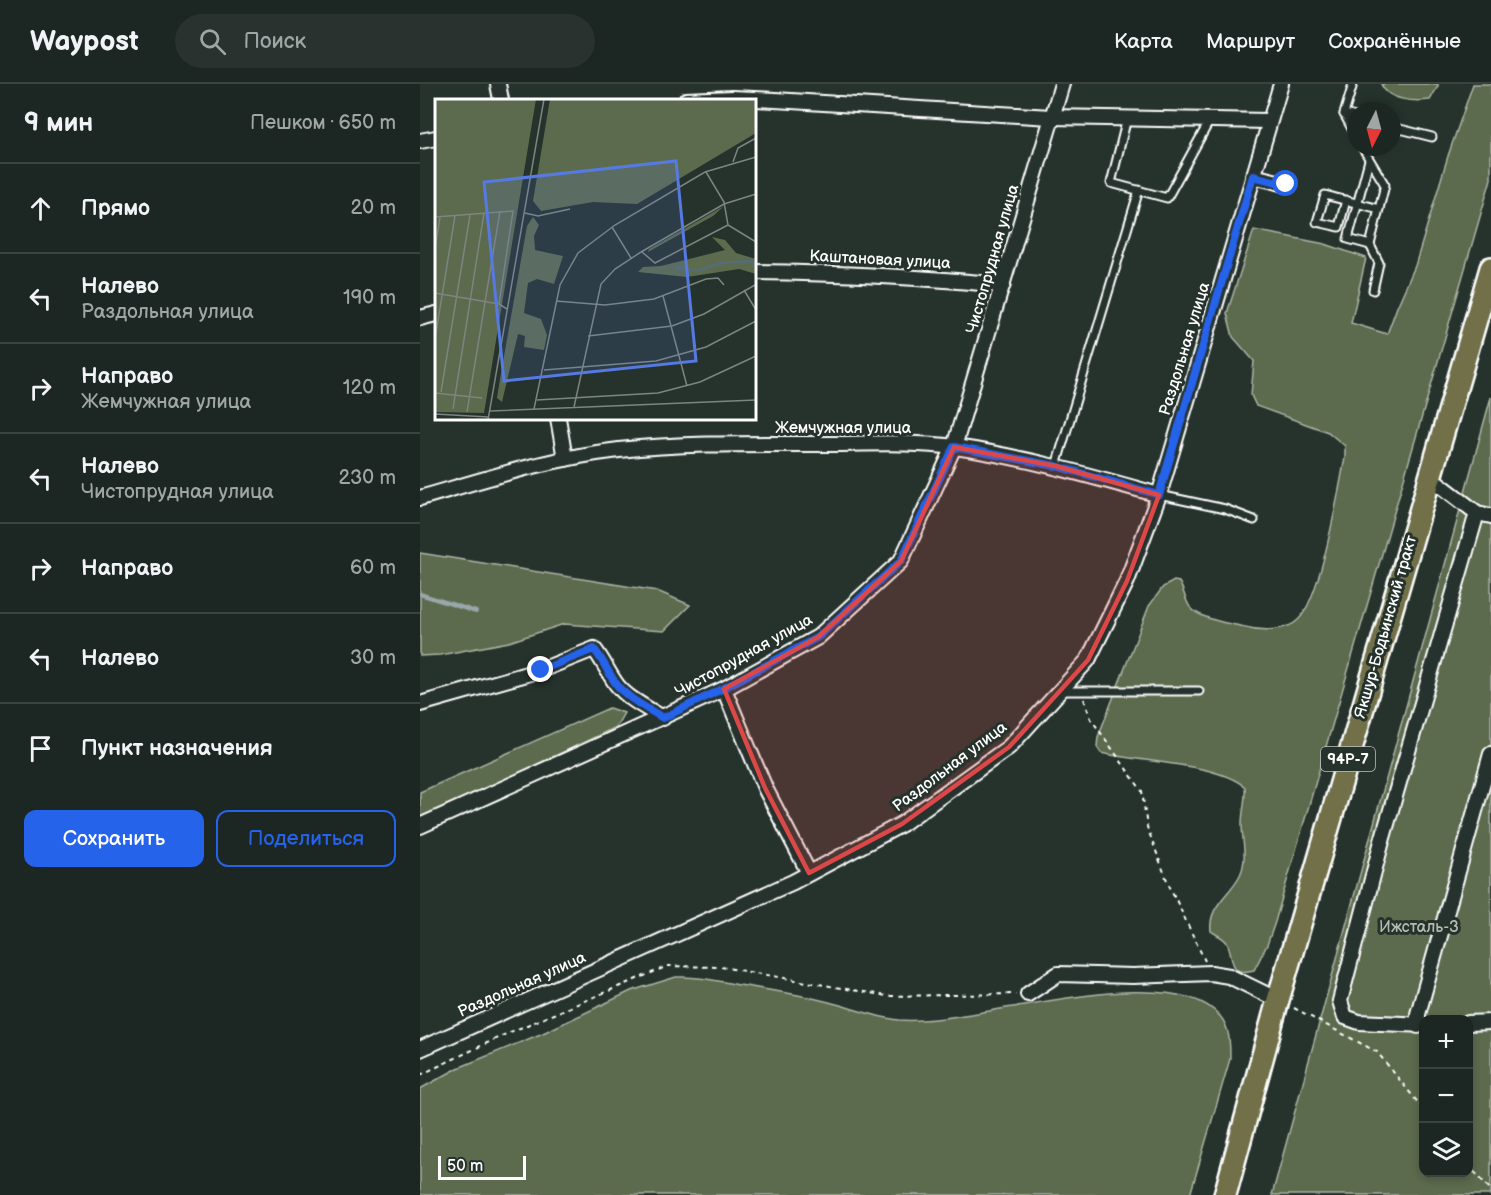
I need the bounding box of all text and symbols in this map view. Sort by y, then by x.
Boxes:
search box [175,14,595,68]
text: Waypost [30,25,139,58]
icon: search [196,25,229,58]
text: Поиск [244,28,306,55]
text: Карта [1114,29,1173,54]
text: Маршрут [1206,29,1295,54]
text: Сохранённые [1328,29,1461,54]
inset map [435,99,756,420]
north arrow [1347,102,1401,156]
text: 9 мин [24,108,93,139]
text: Пешком · 650 m [250,111,396,135]
route start [1272,170,1298,196]
street label: Чистопрудная улица [963,182,1024,336]
icon: ahead [24,192,57,225]
text: Прямо [81,195,150,222]
text: 20 m [351,196,396,220]
street label: Каштановая улица [809,247,952,273]
text: Налево [81,273,159,300]
street label: Раздольная улица [1156,280,1214,418]
icon: left [24,282,57,315]
text: 190 m [343,286,396,310]
text: Раздольная улица [81,300,254,324]
text: Направо [81,363,173,390]
icon: right [24,372,57,405]
text: 120 m [343,376,396,400]
text: Жемчужная улица [81,390,251,414]
street label: Жемчужная улица [775,419,912,438]
text: Налево [81,453,159,480]
icon: left [24,462,57,495]
text: 230 m [339,466,396,490]
text: Чистопрудная улица [81,480,274,504]
street label: Якшур-Бодьинский тракт [1351,533,1421,721]
icon: right [24,552,57,585]
text: Направо [81,555,173,582]
text: 60 m [350,556,396,580]
street label: Чистопрудная улица [672,610,817,702]
icon: left [24,642,57,675]
text: Налево [81,645,159,672]
text: 30 m [350,646,396,670]
route end [527,656,553,682]
street label: Раздольная улица [889,718,1011,816]
icon: arrive [24,732,57,765]
text: Пункт назначения [81,735,273,762]
road number: 94Р-7 [1321,747,1375,771]
button: Сохранить [24,810,204,867]
button: Поделиться [216,810,396,867]
park label: Ижсталь-3 [1379,918,1459,937]
street label: Раздольная улица [455,948,589,1022]
map controls [1419,1015,1473,1177]
button: + [1419,1015,1473,1069]
button: − [1419,1069,1473,1123]
button: layers [1419,1123,1473,1177]
scale bar [438,1153,526,1180]
text: 50 m [447,1157,483,1176]

